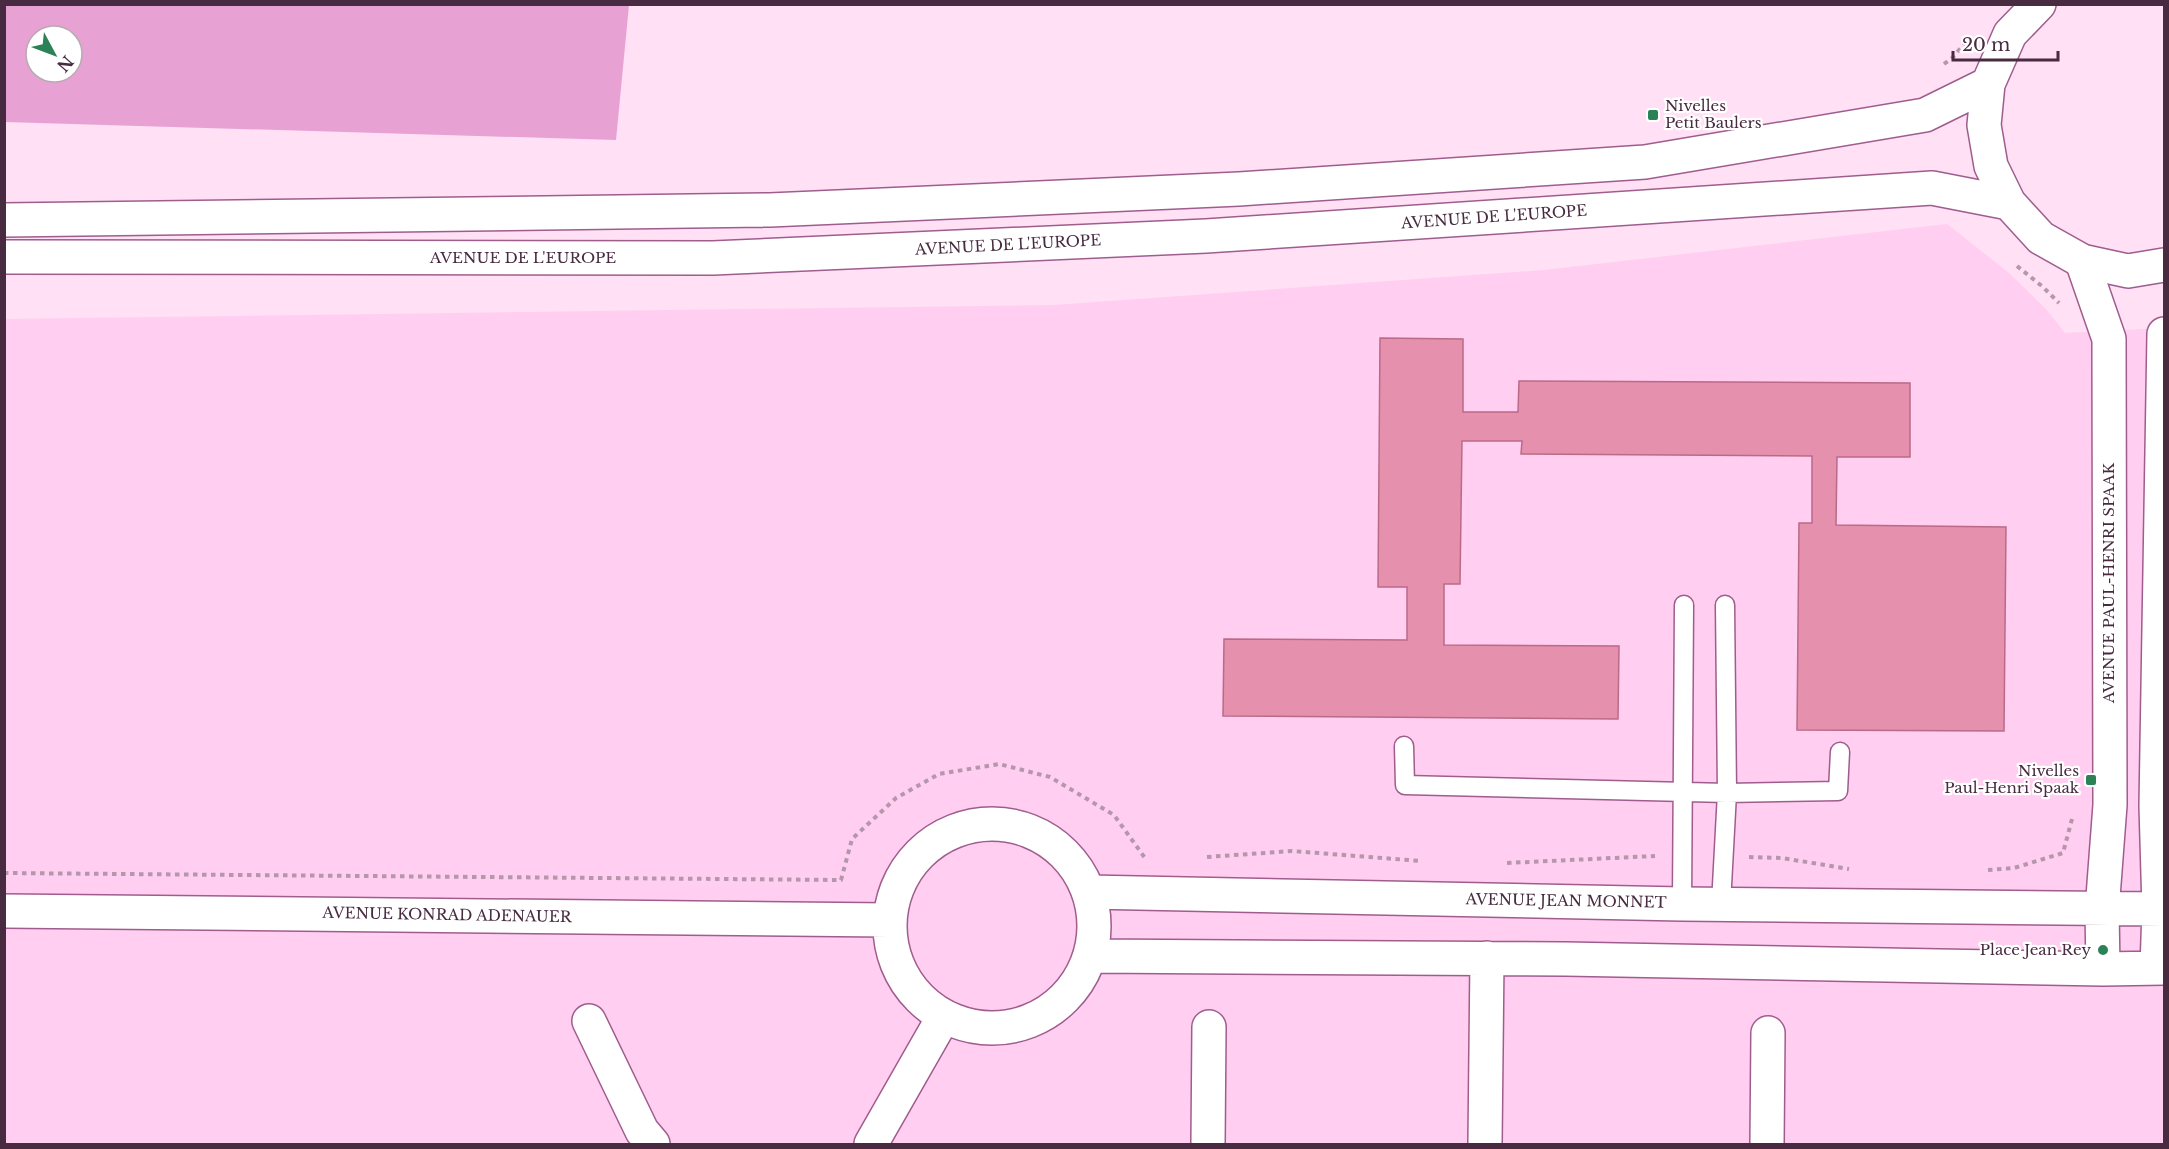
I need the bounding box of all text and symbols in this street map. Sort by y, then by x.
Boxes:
north arrow [24,24,84,84]
scale bar [1953,24,2058,62]
text: 20 m [1962,34,2010,56]
text: N [53,52,78,76]
place label: Nivelles Petit Baulers [1665,96,1762,132]
marker: Nivelles Petit Baulers [1646,108,1660,122]
street label: AVENUE DE L'EUROPE [1399,201,1588,233]
street label: AVENUE DE L'EUROPE [913,230,1102,259]
street label: AVENUE DE L'EUROPE [429,248,616,267]
street label: AVENUE PAUL-HENRI SPAAK [2099,463,2118,704]
place label: Nivelles Paul-Henri Spaak [1944,761,2080,797]
marker: Nivelles Paul-Henri Spaak [2084,773,2098,787]
street label: AVENUE JEAN MONNET [1464,889,1667,912]
street label: AVENUE KONRAD ADENAUER [321,903,573,926]
place label: Place Jean Rey [1980,940,2091,959]
marker: Place Jean Rey [2096,943,2110,957]

